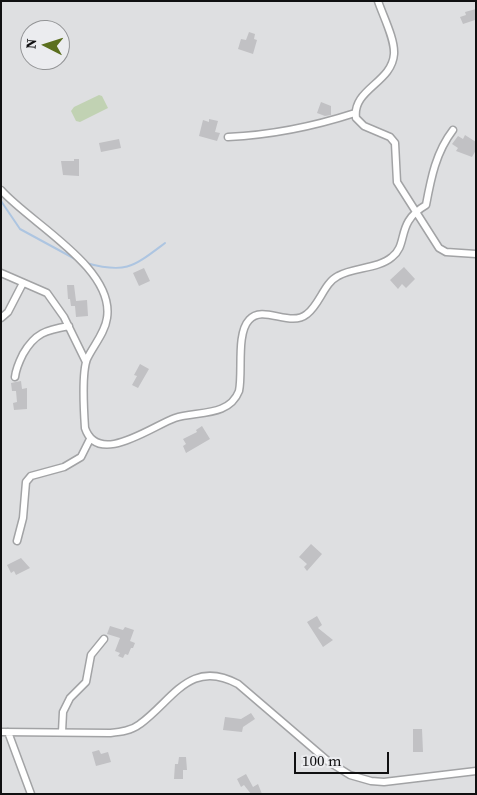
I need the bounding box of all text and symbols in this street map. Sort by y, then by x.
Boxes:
north arrow [20,20,70,70]
text: N [21,38,41,50]
scale bar [297,742,392,774]
text: 100 m [302,750,342,771]

